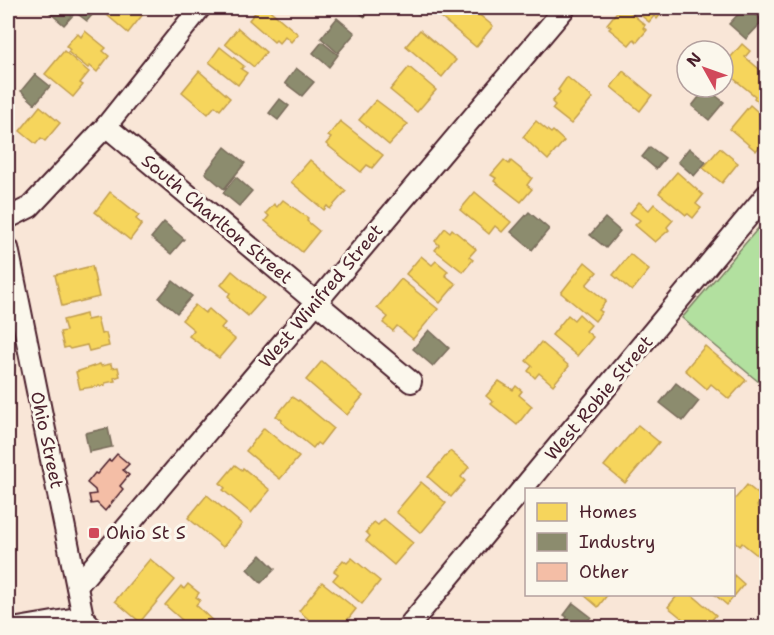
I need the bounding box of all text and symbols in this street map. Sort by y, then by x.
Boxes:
north arrow [675,39,735,99]
text: N [682,48,706,71]
street label: South Charlton Street [136,149,298,289]
street label: West Winifred Street [254,219,388,373]
street label: West Robie Street [540,330,659,466]
street label: Ohio Street [25,389,69,491]
legend [525,488,735,596]
text: Homes [579,500,637,524]
place label: Ohio St S [106,521,186,545]
marker: Ohio St S [87,526,101,540]
text: Industry [579,530,655,554]
text: Other [579,560,629,584]

